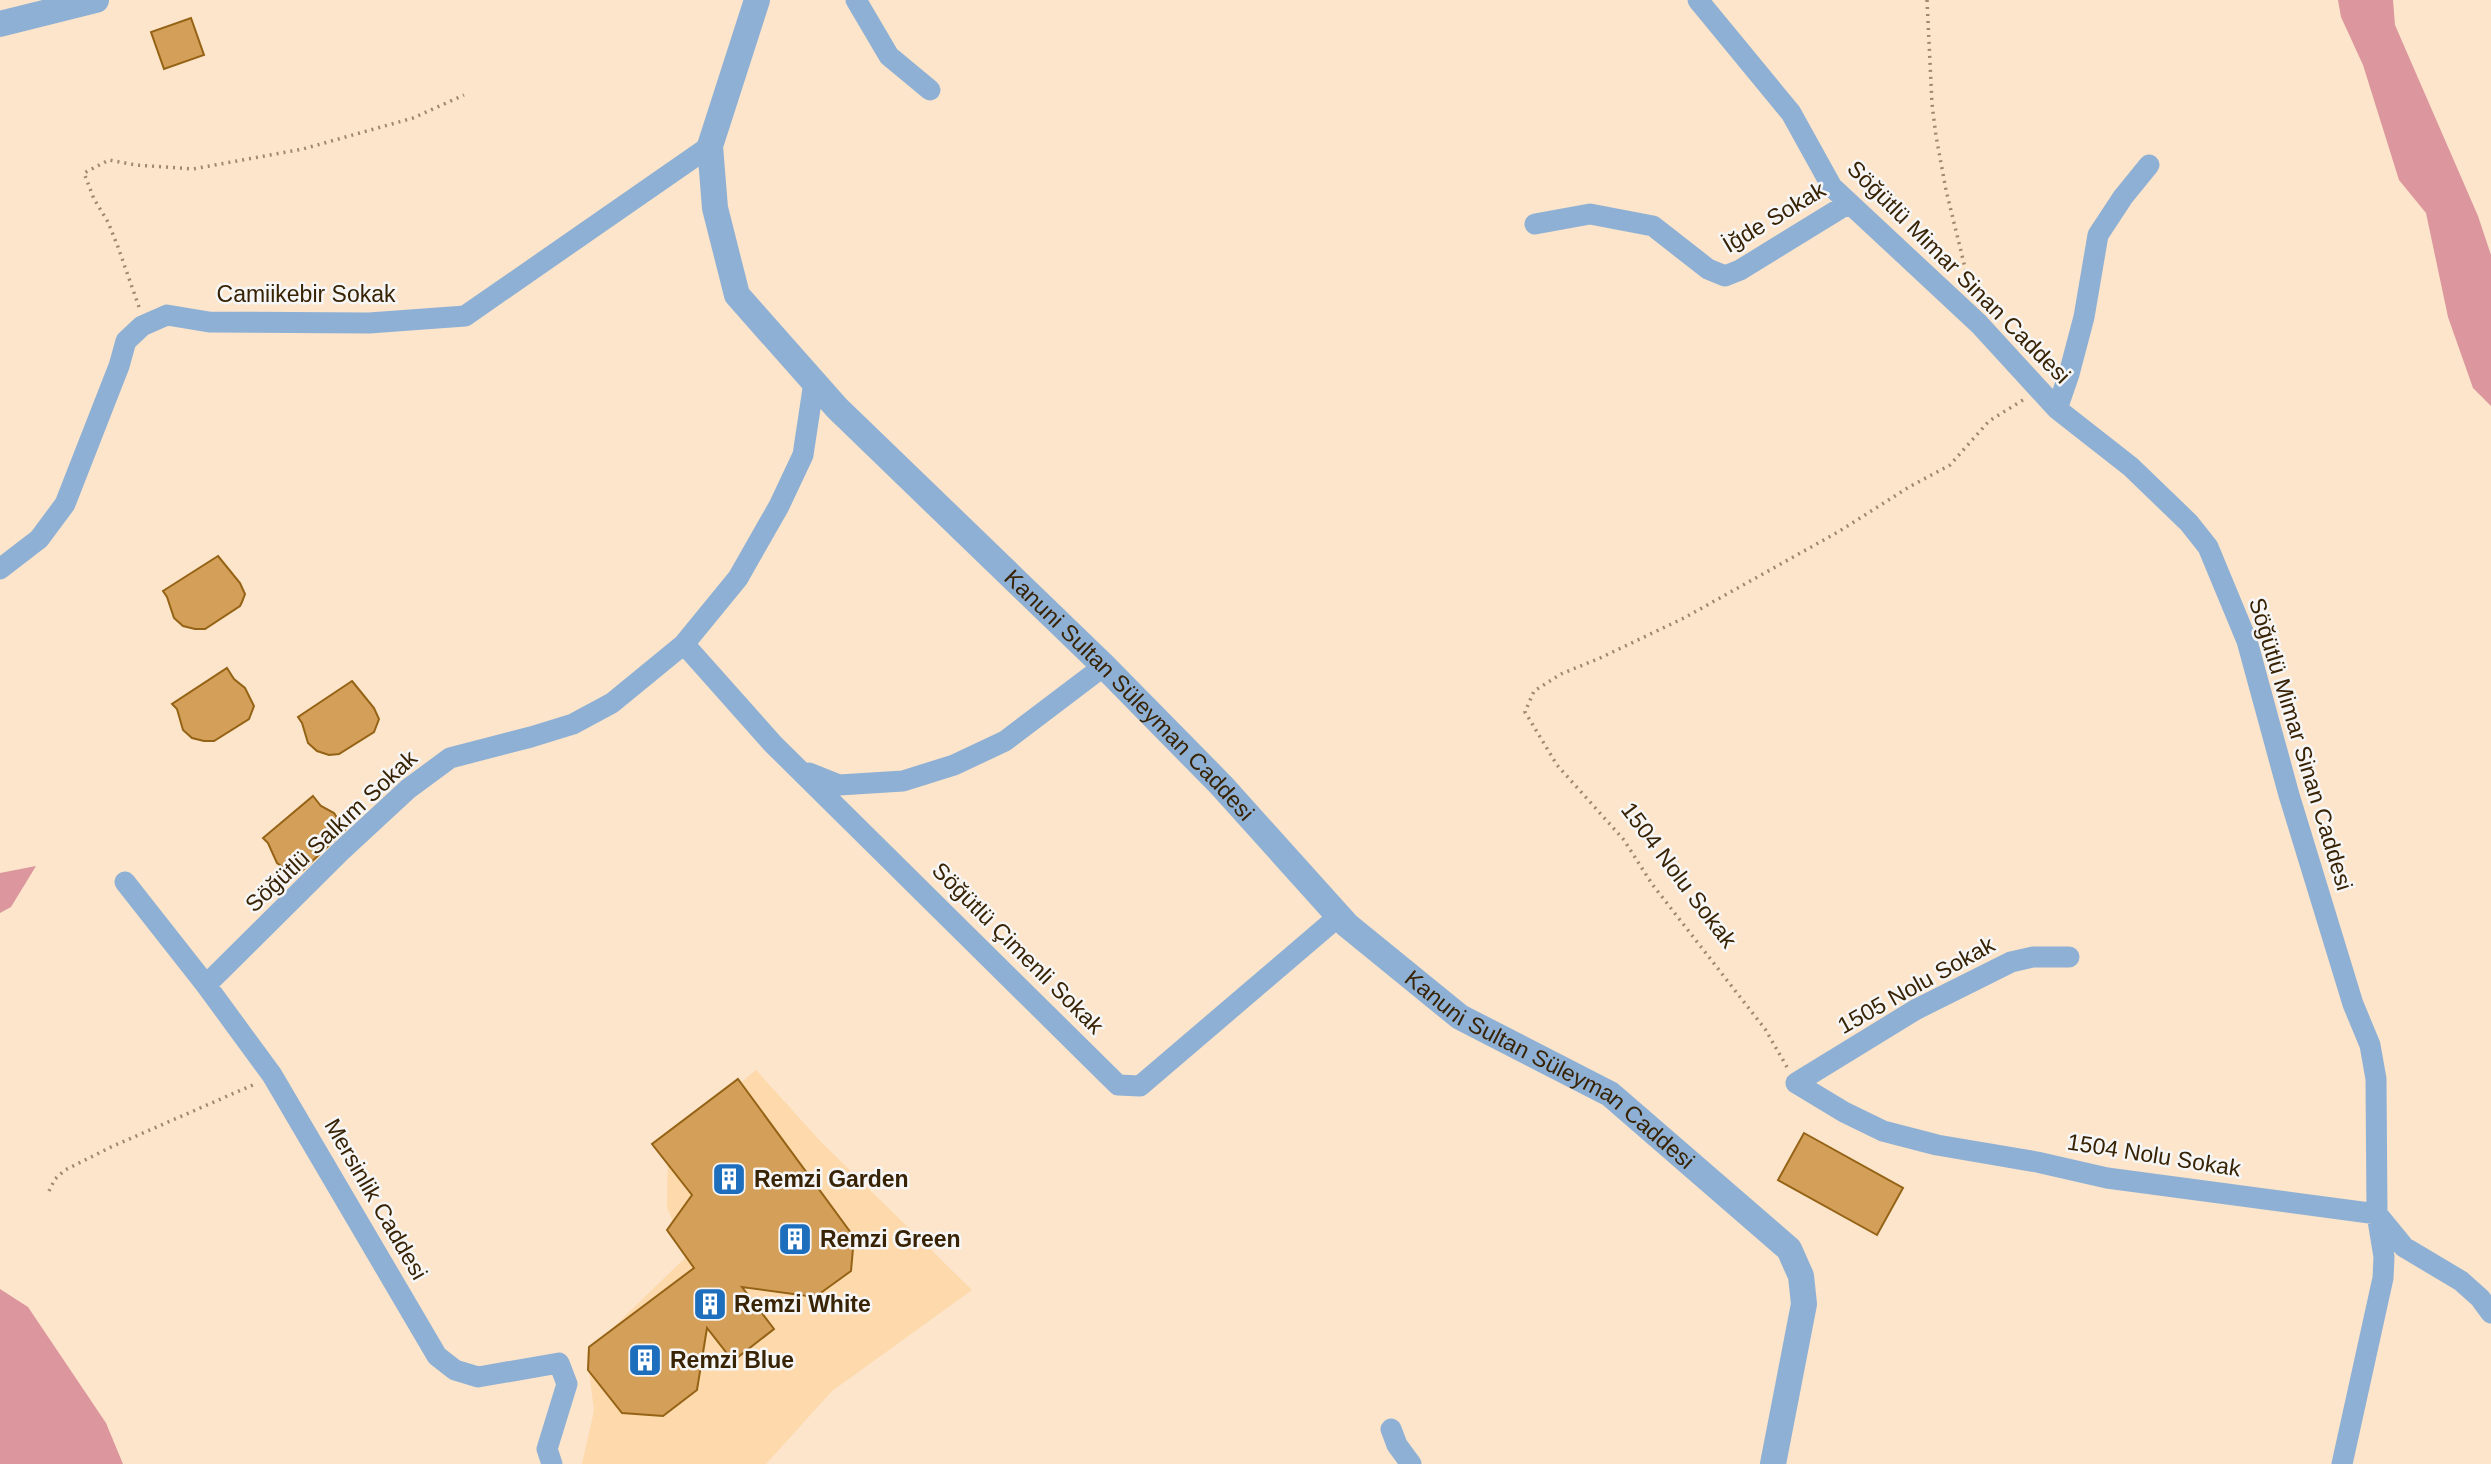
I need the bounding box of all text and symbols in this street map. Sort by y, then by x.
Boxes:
street label: Söğütlü Mimar Sinan Caddesi [1842,155,2076,389]
street label: İğde Sokak [1718,176,1830,258]
street label: Camiikebir Sokak [217,281,396,307]
street label: Kanuni Sultan Süleyman Caddesi [999,564,1259,826]
street label: Söğütlü Mimar Sinan Caddesi [2244,595,2358,893]
street label: Söğütlü Salkım Sokak [240,744,423,917]
street label: 1504 Nolu Sokak [1616,797,1742,953]
street label: Söğütlü Çimenli Sokak [927,857,1109,1039]
street label: 1505 Nolu Sokak [1833,931,1999,1039]
street label: Kanuni Sultan Süleyman Caddesi [1400,965,1700,1174]
street label: Mersinlik Caddesi [319,1114,433,1284]
street label: 1504 Nolu Sokak [2065,1128,2243,1182]
building icon: Remzi Garden [710,1160,748,1198]
place label: Remzi Garden [754,1166,909,1192]
building icon: Remzi Green [776,1220,814,1258]
place label: Remzi Green [820,1226,961,1252]
building icon: Remzi White [691,1285,729,1323]
place label: Remzi White [734,1291,871,1317]
building icon: Remzi Blue [626,1341,664,1379]
place label: Remzi Blue [670,1347,794,1373]

